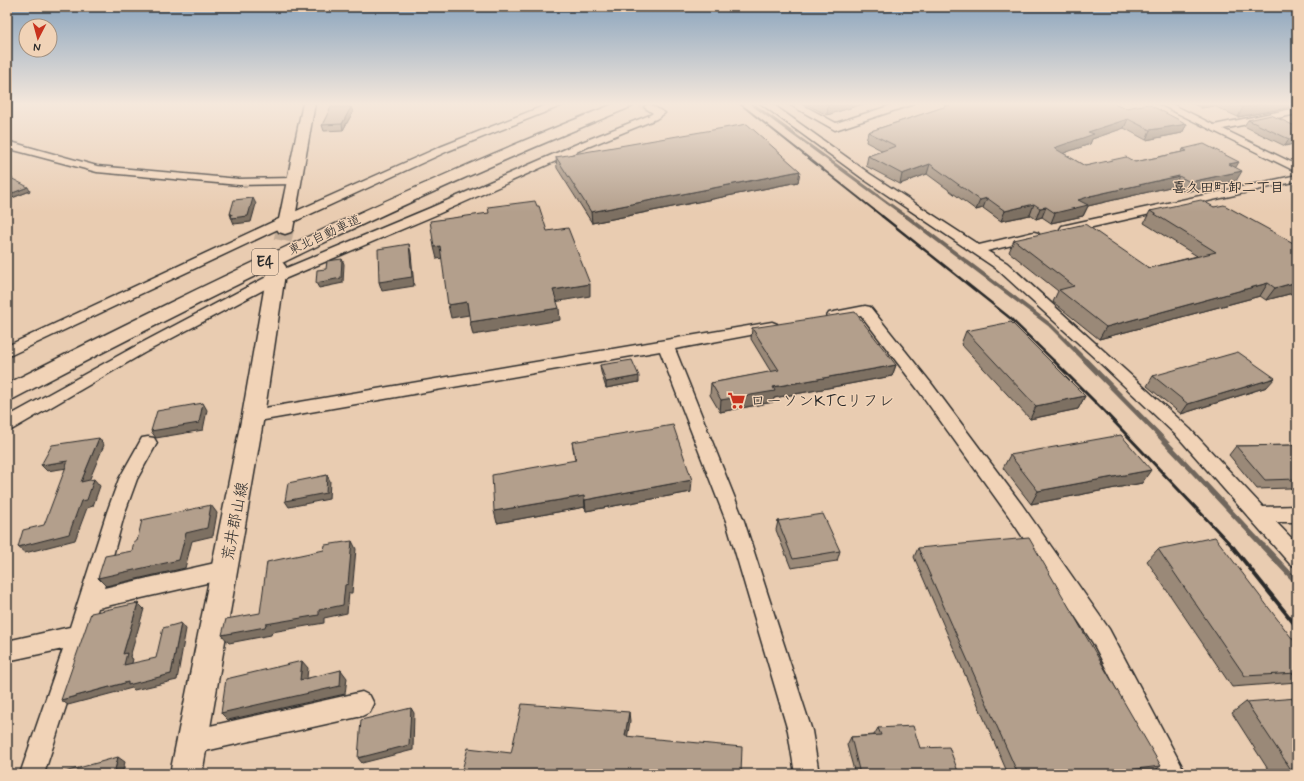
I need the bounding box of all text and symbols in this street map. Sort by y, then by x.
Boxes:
north arrow [18,18,58,58]
text: N [33,40,41,54]
district label: 喜久田町卸二丁目 [1172,179,1284,197]
street label: 東北自動車道 [286,211,364,260]
road number: E4 [252,249,278,275]
supermarket icon: ローソンKTCリフレ [727,390,747,410]
place label: ローソンKTCリフレ [750,391,894,412]
street label: 荒井郡山線 [218,480,253,563]

